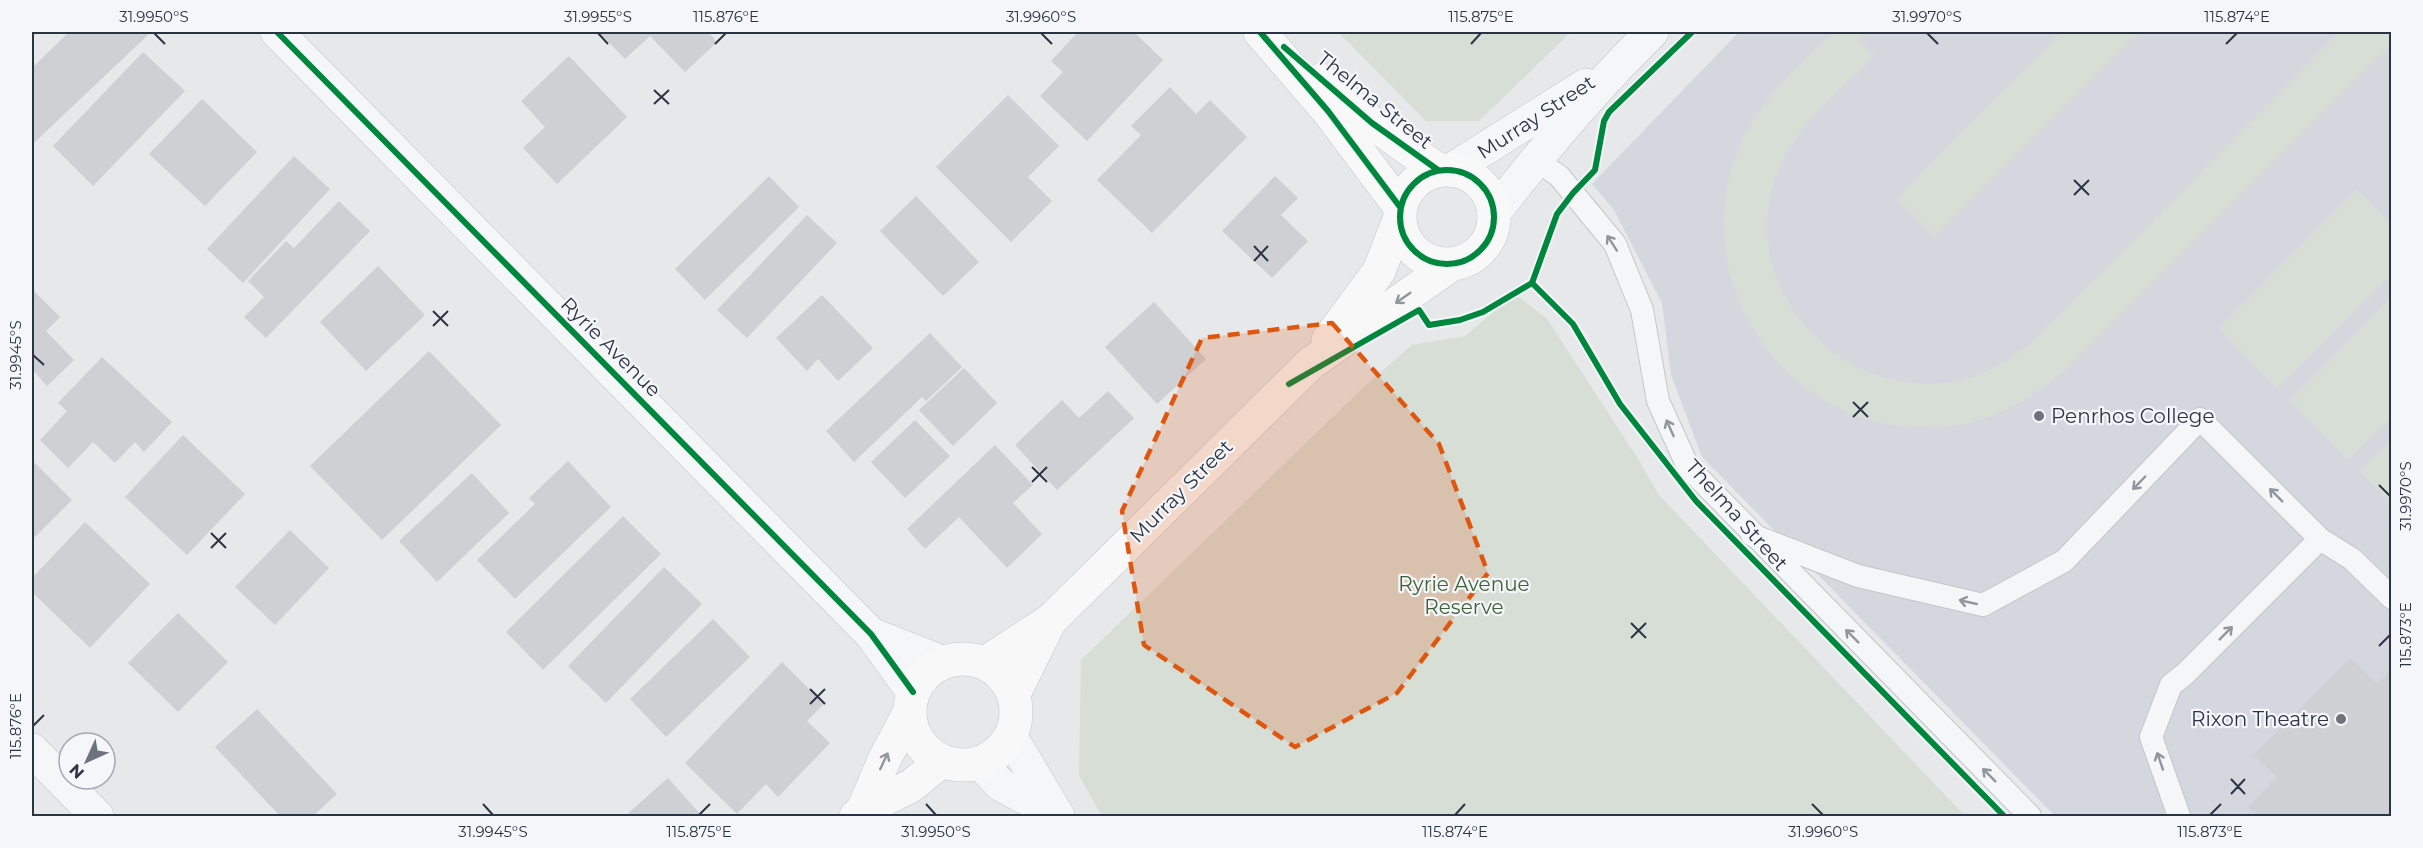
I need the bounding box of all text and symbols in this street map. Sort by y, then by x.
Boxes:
text: 31.9950°S [119,7,189,26]
text: 31.9955°S [564,7,632,26]
text: 115.876°E [693,7,759,26]
text: 31.9960°S [1006,7,1076,26]
text: 115.875°E [1448,7,1514,26]
text: 31.9970°S [1892,7,1962,26]
text: 115.874°E [2204,7,2270,26]
street label: Thelma Street [1313,46,1437,154]
street label: Murray Street [1473,70,1599,164]
one-way arrow [1606,235,1618,252]
street label: Ryrie Avenue [556,292,666,402]
one-way arrow [1395,292,1411,304]
text: 31.9945°S [6,320,25,390]
place label: Penrhos College [2051,404,2215,428]
marker: Penrhos College [2032,409,2046,423]
one-way arrow [1664,419,1675,437]
street label: Murray Street [1125,435,1237,547]
street label: Thelma Street [1681,455,1793,575]
text: 31.9970°S [2396,461,2415,531]
one-way arrow [2132,475,2146,490]
one-way arrow [2268,487,2283,502]
park label: Ryrie Avenue Reserve [1398,572,1530,619]
one-way arrow [1959,595,1978,607]
text: 115.873°E [2396,602,2415,668]
one-way arrow [2219,625,2233,640]
one-way arrow [1845,629,1859,644]
text: 115.876°E [6,693,25,759]
place label: Rixon Theatre [2191,707,2329,731]
marker: Rixon Theatre [2334,712,2348,726]
north arrow [57,731,117,791]
one-way arrow [878,752,890,770]
one-way arrow [2154,752,2165,771]
text: N [65,760,88,783]
one-way arrow [1982,767,1996,782]
text: 31.9945°S [458,822,528,841]
text: 115.875°E [666,822,732,841]
text: 31.9950°S [901,822,971,841]
text: 115.874°E [1422,822,1488,841]
text: 31.9960°S [1788,822,1858,841]
text: 115.873°E [2177,822,2243,841]

